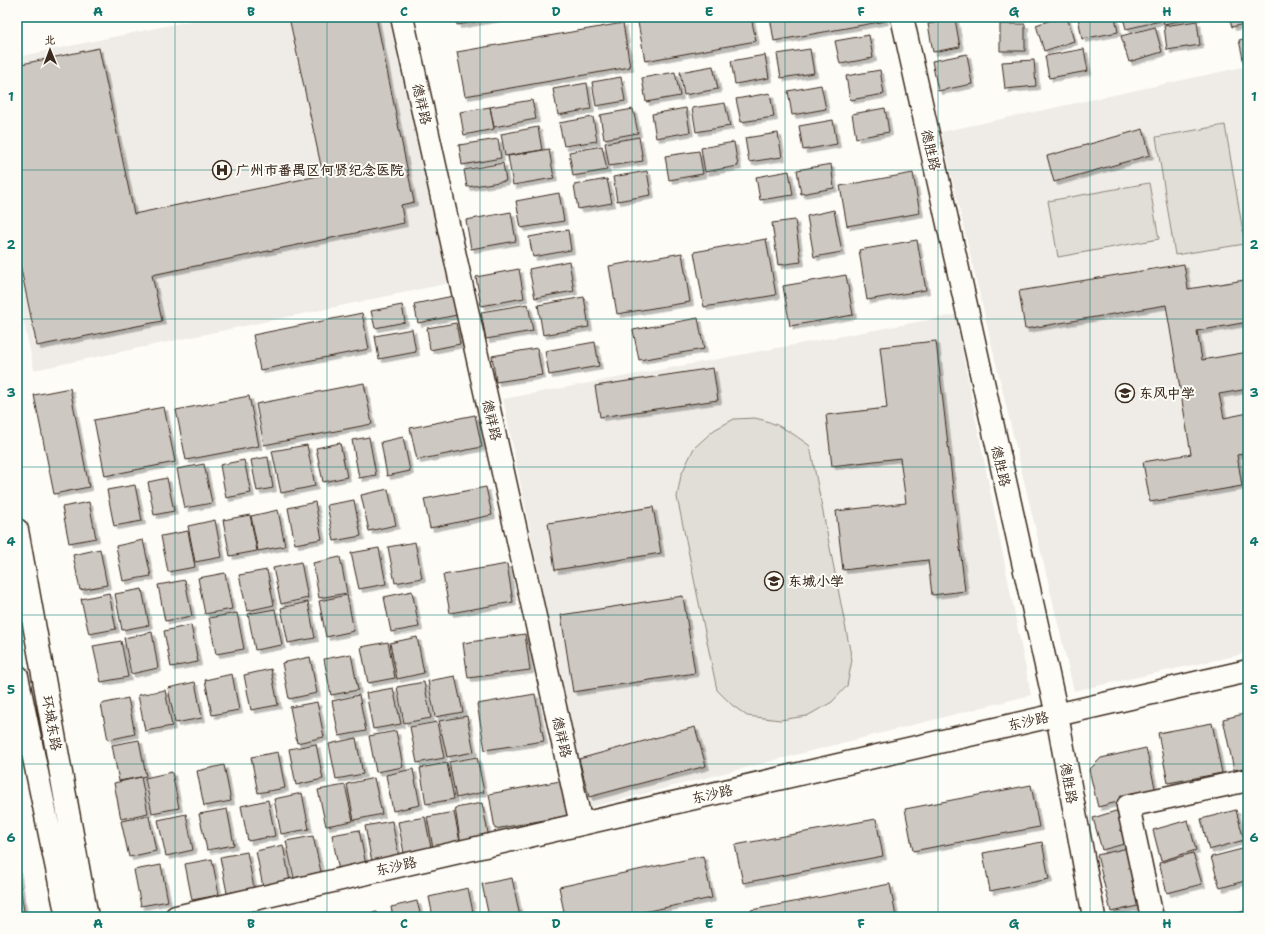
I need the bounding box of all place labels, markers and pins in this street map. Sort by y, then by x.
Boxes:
hospital icon: 广州市番禺区何贤纪念医院 [211,159,233,181]
place label: 广州市番禺区何贤纪念医院 [236,161,404,179]
school or university icon: 东风中学 [1114,382,1136,404]
place label: 东风中学 [1139,384,1195,402]
school or university icon: 东城小学 [763,570,785,592]
place label: 东城小学 [788,572,844,590]

